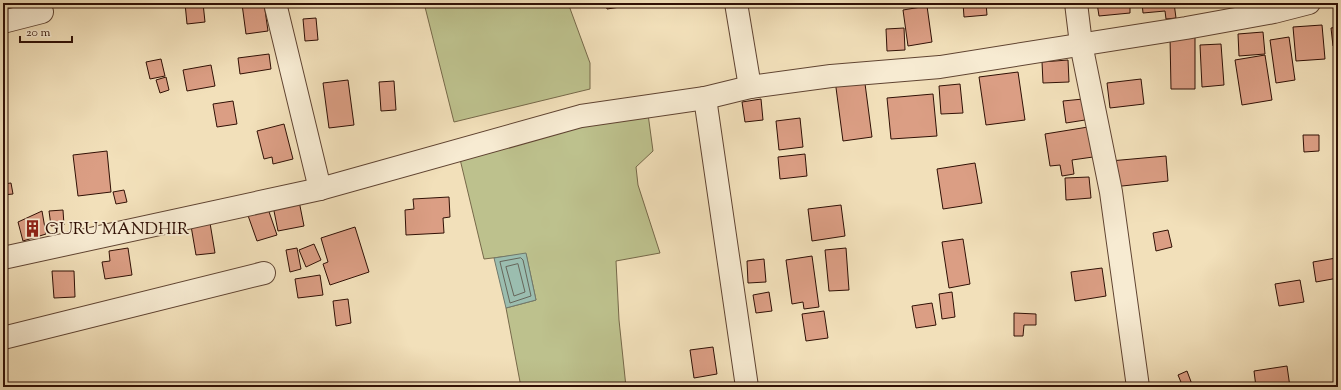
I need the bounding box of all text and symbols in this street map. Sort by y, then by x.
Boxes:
scale bar [20,18,72,44]
text: 20 m [26,24,51,42]
building icon: GURU MANDHIR [22,218,42,238]
place label: GURU MANDHIR [45,218,190,242]

